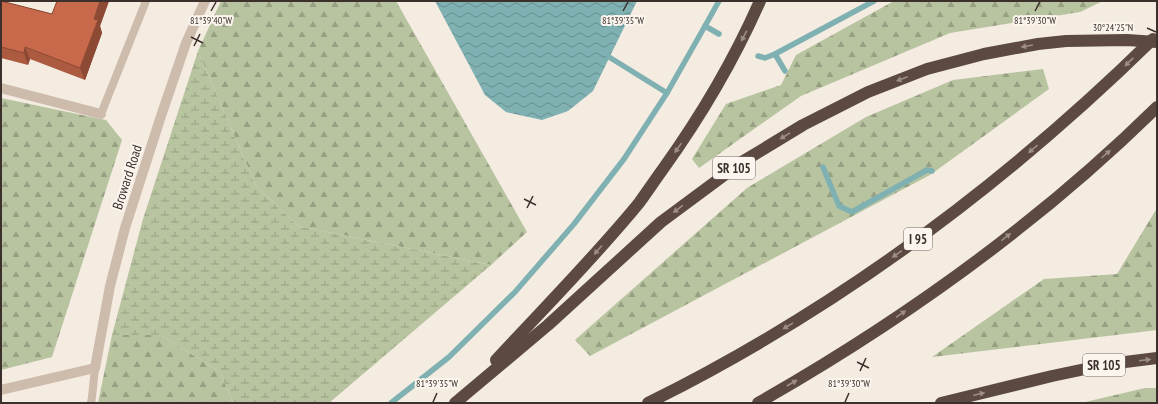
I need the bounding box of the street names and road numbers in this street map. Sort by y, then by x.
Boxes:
street label: Broward Road [108,142,146,212]
road number: SR 105 [713,157,755,179]
road number: I 95 [904,228,932,250]
road number: SR 105 [1083,354,1125,376]

